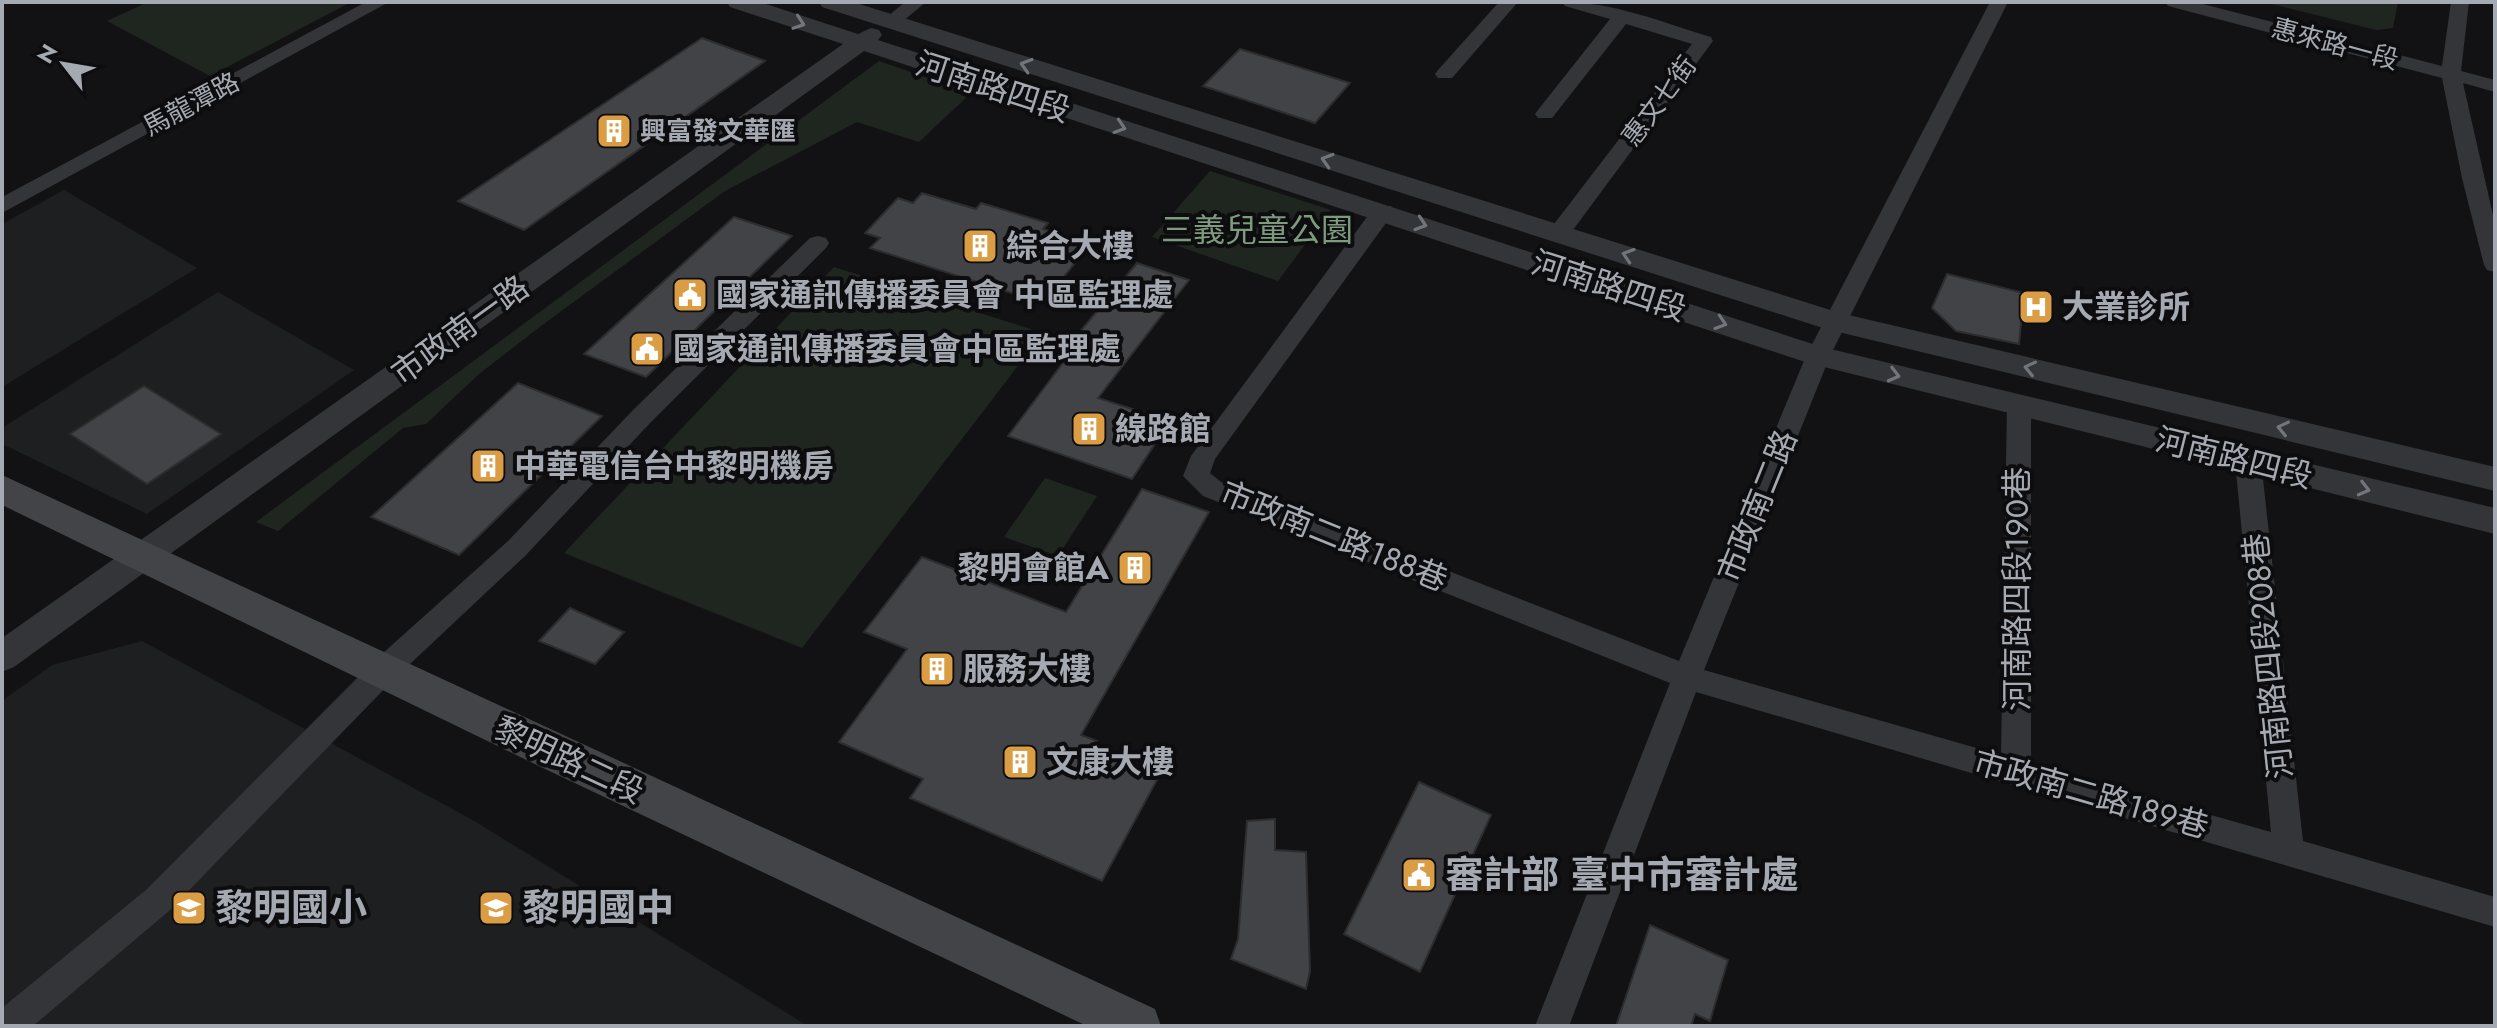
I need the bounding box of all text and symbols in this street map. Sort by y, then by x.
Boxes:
street label: 惠來路一段 [2267,9,2403,79]
one-way arrow [791,13,805,29]
north arrow [24,24,104,104]
text: N [29,38,65,69]
street label: 河南路四段 [910,40,1076,134]
street label: 惠文七街 [1613,48,1705,154]
one-way arrow [1019,58,1033,74]
street label: 馬龍潭路 [136,63,246,145]
building icon: 興富發文華匯 [595,112,633,150]
place label: 興富發文華匯 [640,112,796,150]
one-way arrow [1113,118,1126,134]
one-way arrow [1321,153,1335,169]
park label: 三義兒童公園 [1161,207,1353,253]
one-way arrow [1413,214,1427,230]
place label: 綜合大樓 [1006,223,1134,269]
building icon: 綜合大樓 [961,227,999,265]
street label: 河南路四段 [1526,239,1692,333]
one-way arrow [1622,248,1636,264]
street label: 市政南一路 [382,264,538,396]
place label: 國家通訊傳播委員會 中區監理處 [716,272,1174,318]
public building icon: 國家通訊傳播委員會 中區監理處 [671,276,709,314]
place label: 大業診所 [2062,284,2190,330]
hospital icon: 大業診所 [2017,288,2055,326]
one-way arrow [1713,314,1727,330]
place label: 國家通訊傳播委員會中區監理處 [673,326,1121,372]
public building icon: 國家通訊傳播委員會中區監理處 [628,330,666,368]
one-way arrow [2024,360,2037,377]
one-way arrow [1887,365,1901,382]
place label: 線路館 [1115,406,1211,452]
building icon: 線路館 [1070,410,1108,448]
street label: 河南路四段 [2151,416,2317,500]
one-way arrow [2277,421,2290,438]
street label: 市政南二路 [1706,423,1808,589]
place label: 中華電信台中黎明機房 [514,443,834,489]
building icon: 中華電信台中黎明機房 [469,447,507,485]
street label: 河南路四段190巷 [1994,467,2040,711]
street label: 市政南二路188巷 [1213,469,1455,603]
one-way arrow [2357,480,2371,497]
street label: 河南路四段208巷 [2232,531,2304,781]
place label: 黎明會館A [957,545,1109,591]
building icon: 黎明會館A [1116,549,1154,587]
place label: 服務大樓 [963,646,1091,692]
building icon: 服務大樓 [918,650,956,688]
street label: 黎明路二段 [487,705,651,815]
street label: 市政南二路189巷 [1968,738,2214,850]
place label: 文康大樓 [1046,739,1174,785]
building icon: 文康大樓 [1001,743,1039,781]
place label: 審計部 臺中市審計處 [1445,847,1798,902]
public building icon: 審計部 臺中市審計處 [1400,856,1438,894]
place label: 黎明國小 [215,880,367,935]
place label: 黎明國中 [522,880,674,935]
school or university icon: 黎明國小 [170,889,208,927]
school or university icon: 黎明國中 [477,889,515,927]

